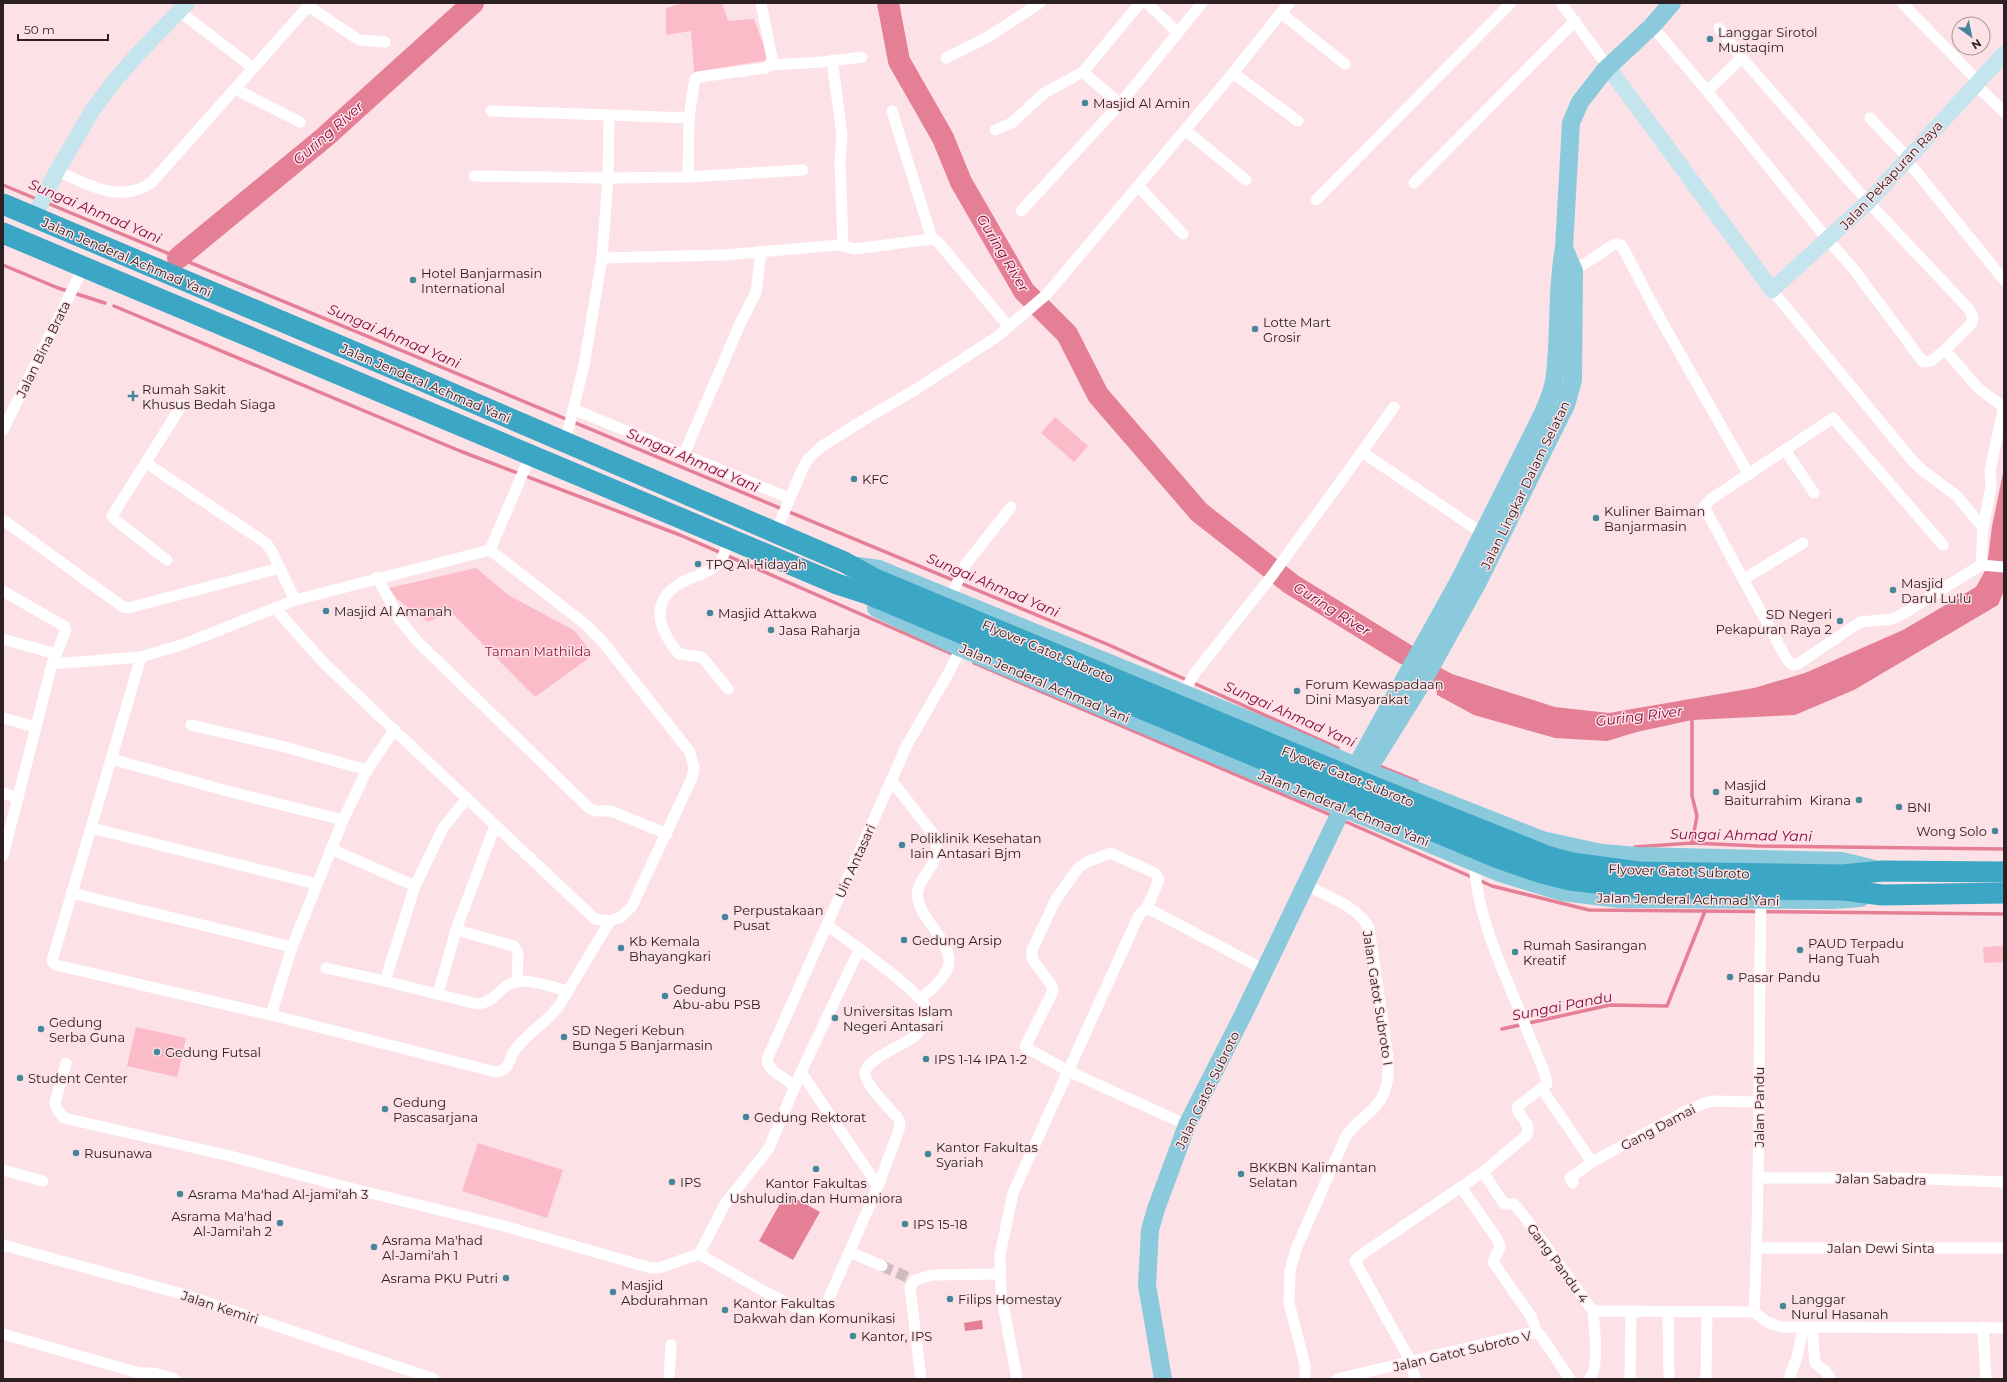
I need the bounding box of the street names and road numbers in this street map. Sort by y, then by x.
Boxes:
street label: Jalan Pekapuran Raya [1836,117,1946,234]
street label: Jalan Jenderal Achmad Yani [39,214,214,300]
street label: Jalan Bina Brata [12,298,73,401]
street label: Jalan Jenderal Achmad Yani [338,340,513,426]
street label: Jalan Lingkar Dalam Selatan [1477,398,1573,573]
street label: Flyover Gatot Subroto [980,616,1116,686]
street label: Jalan Jenderal Achmad Yani [957,640,1132,726]
street label: Flyover Gatot Subroto [1279,742,1417,810]
street label: Jalan Jenderal Achmad Yani [1255,766,1432,850]
street label: Uin Antasari [832,821,878,901]
street label: Flyover Gatot Subroto [1608,861,1750,881]
street label: Jalan Jenderal Achmad Yani [1595,889,1780,909]
street label: Jalan Gatot Subroto I [1359,928,1397,1067]
street label: Jalan Gatot Subroto [1171,1028,1242,1152]
street label: Jalan Pandu [1751,1067,1767,1148]
street label: Gang Damai [1618,1101,1698,1153]
street label: Jalan Sabadra [1834,1170,1927,1188]
street label: Gang Pandu 4 [1524,1220,1592,1306]
street label: Jalan Dewi Sinta [1826,1240,1935,1256]
street label: Jalan Kemiri [178,1287,261,1327]
street label: Jalan Gatot Subroto V [1390,1327,1534,1375]

